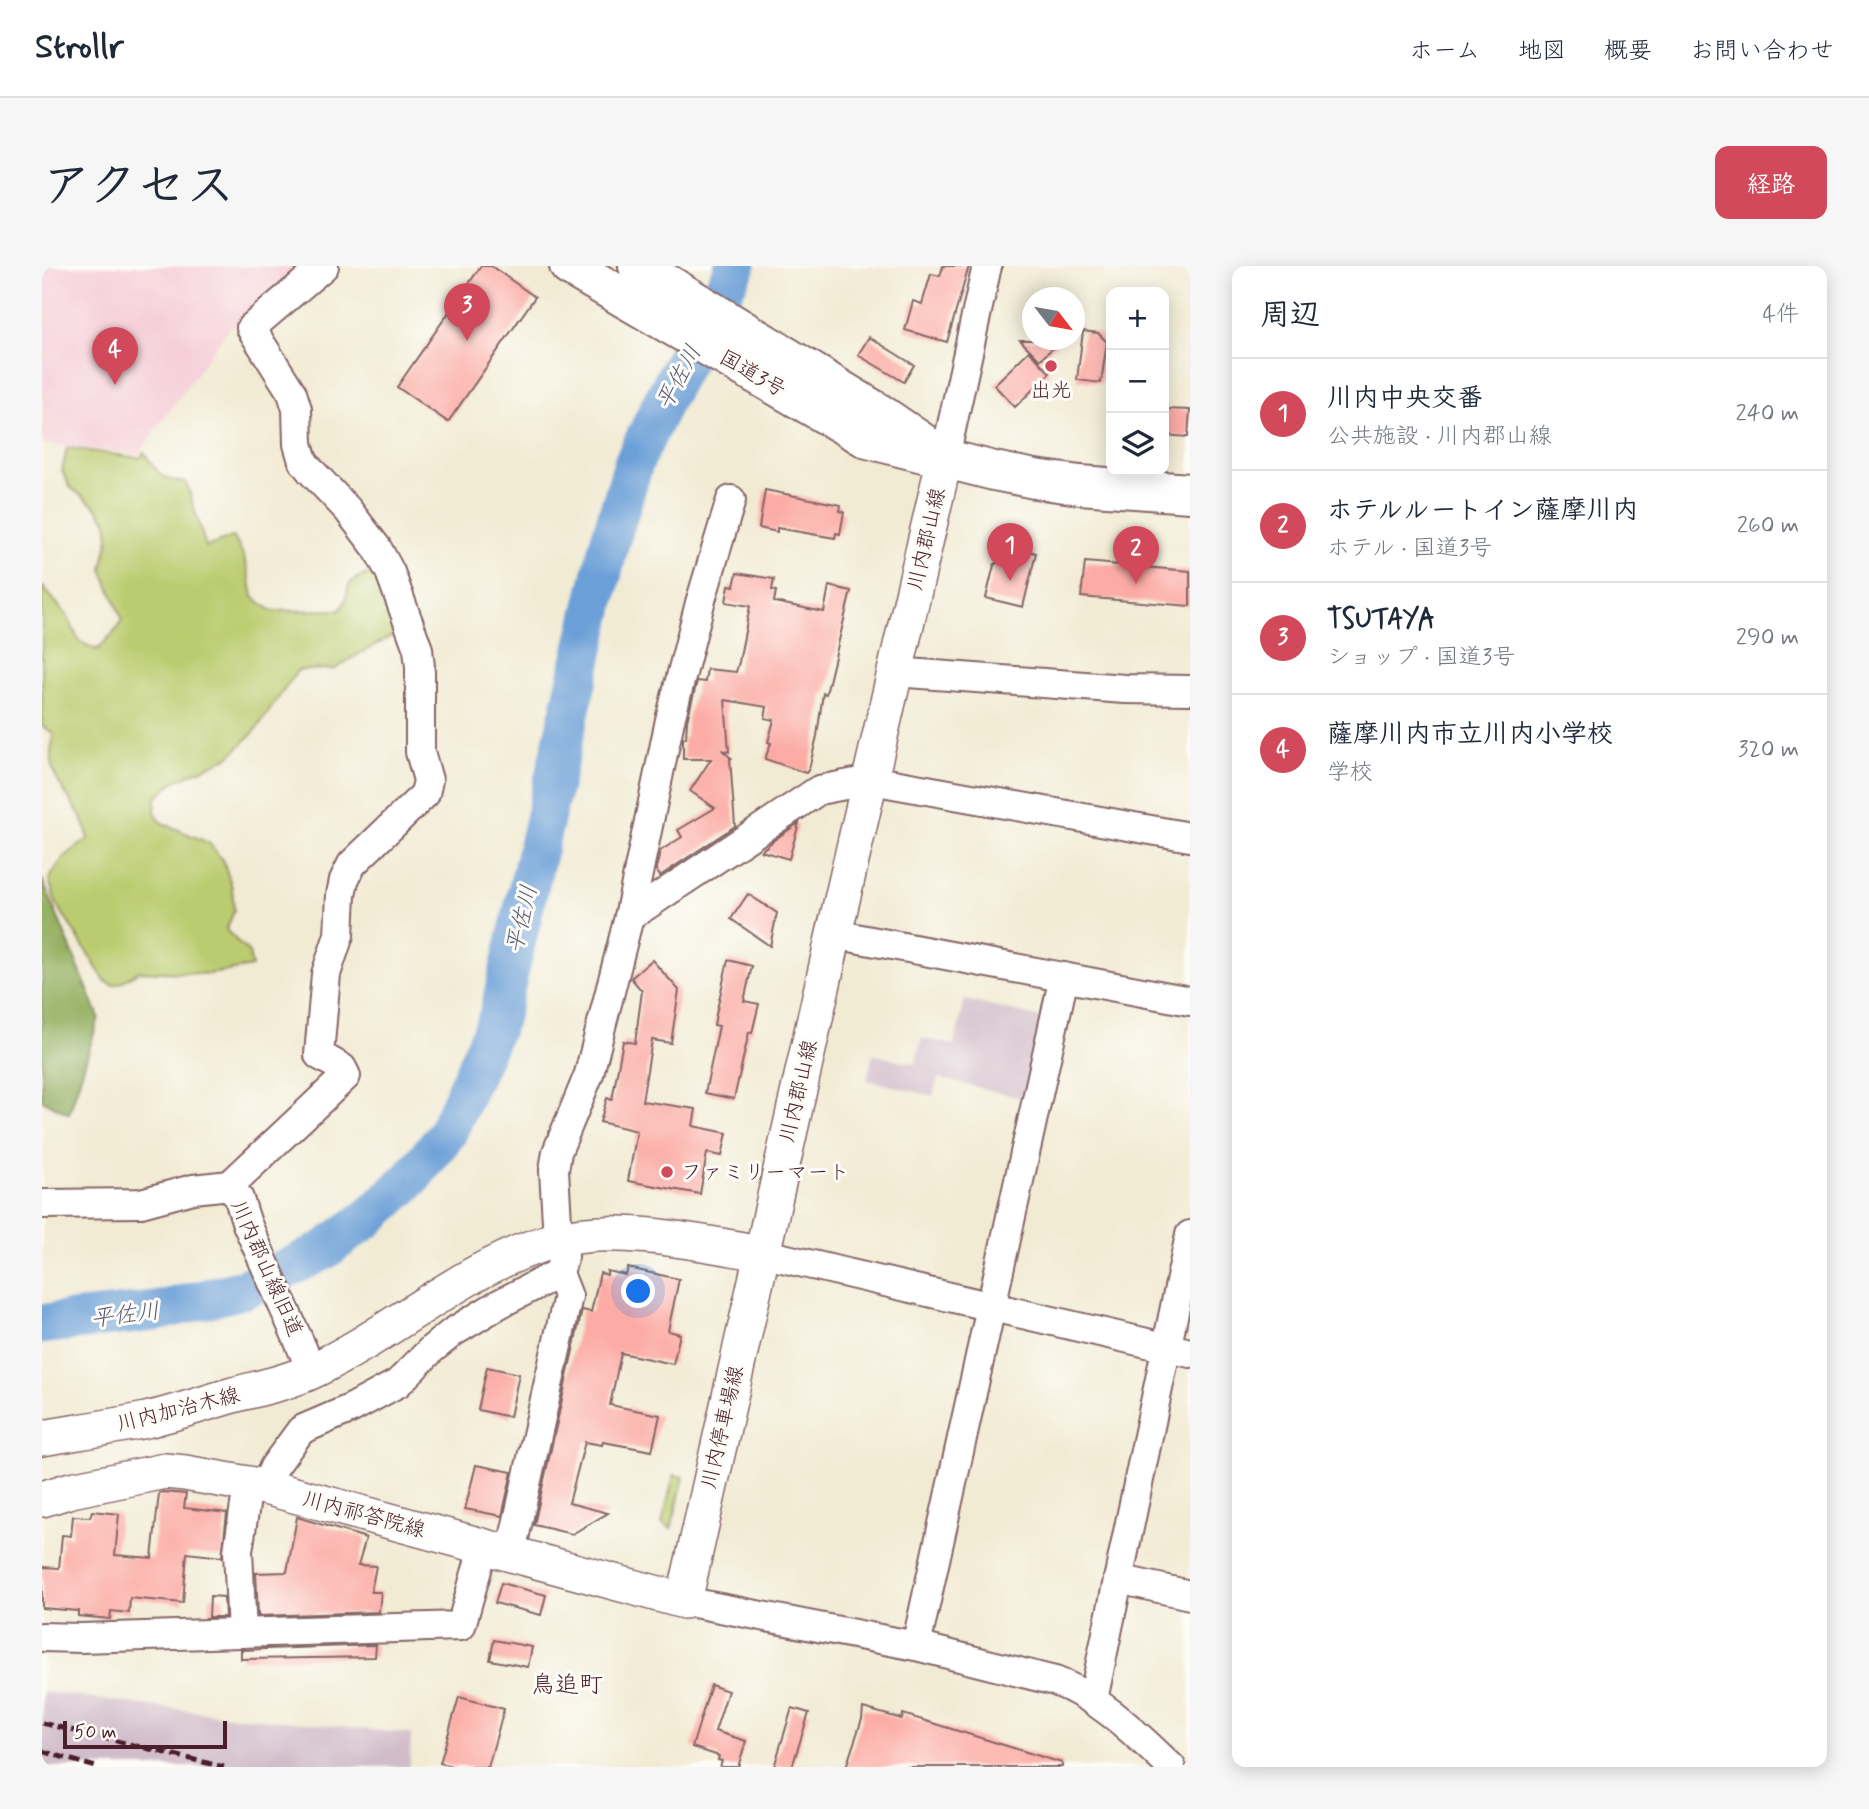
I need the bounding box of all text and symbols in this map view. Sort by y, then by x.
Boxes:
text: Strollr [35,26,124,70]
text: ホーム [1409,36,1480,67]
text: 地図 [1518,36,1566,67]
text: 概要 [1604,36,1652,67]
text: お問い合わせ [1690,36,1834,67]
button: 経路 [1715,146,1827,219]
text: アクセス [42,155,235,220]
pin: 3 [444,283,490,341]
north arrow [1022,287,1085,350]
map controls [1106,287,1169,476]
button: + [1106,287,1169,350]
text: 周辺 [1260,296,1320,335]
text: 4件 [1763,300,1799,330]
pin: 4 [92,327,138,385]
water label: 平佐川 [650,340,709,415]
street label: 国道3号 [714,344,791,404]
button: − [1106,350,1169,413]
marker: 出光 [1043,358,1059,374]
place label: 出光 [1030,377,1072,405]
text: 川内中央交番 [1327,382,1483,416]
text: 1 [1278,399,1288,429]
text: 240 m [1735,399,1799,429]
button: layers [1106,413,1169,476]
text: 公共施設 · 川内郡山線 [1327,422,1552,452]
street label: 川内郡山線 [902,485,952,594]
text: ホテルルートイン薩摩川内 [1327,494,1638,528]
text: 2 [1277,511,1289,541]
text: 260 m [1737,511,1799,541]
pin: 1 [987,523,1033,581]
pin: 2 [1113,526,1159,584]
text: ホテル · 国道3号 [1327,534,1492,564]
text: TSUTAYA [1327,603,1435,637]
text: 3 [1278,623,1288,653]
text: 290 m [1736,623,1799,653]
text: ショップ · 国道3号 [1327,643,1515,673]
text: 薩摩川内市立川内小学校 [1327,718,1613,752]
text: 4 [1276,735,1290,765]
text: 320 m [1738,735,1799,765]
text: 学校 [1327,758,1373,788]
water label: 平佐川 [501,882,545,956]
street label: 川内郡山線 [774,1037,824,1146]
place label: ファミリーマート [681,1159,849,1187]
marker: ファミリーマート [659,1164,675,1180]
street label: 川内郡山線旧道 [223,1196,309,1341]
your location [621,1274,655,1308]
water label: 平佐川 [89,1297,161,1335]
street label: 川内停車場線 [695,1363,751,1492]
street label: 川内加治木線 [114,1381,243,1439]
street label: 川内祁答院線 [299,1485,428,1545]
district label: 鳥追町 [531,1670,603,1701]
scale bar [63,1718,228,1750]
text: 50 m [74,1720,117,1745]

